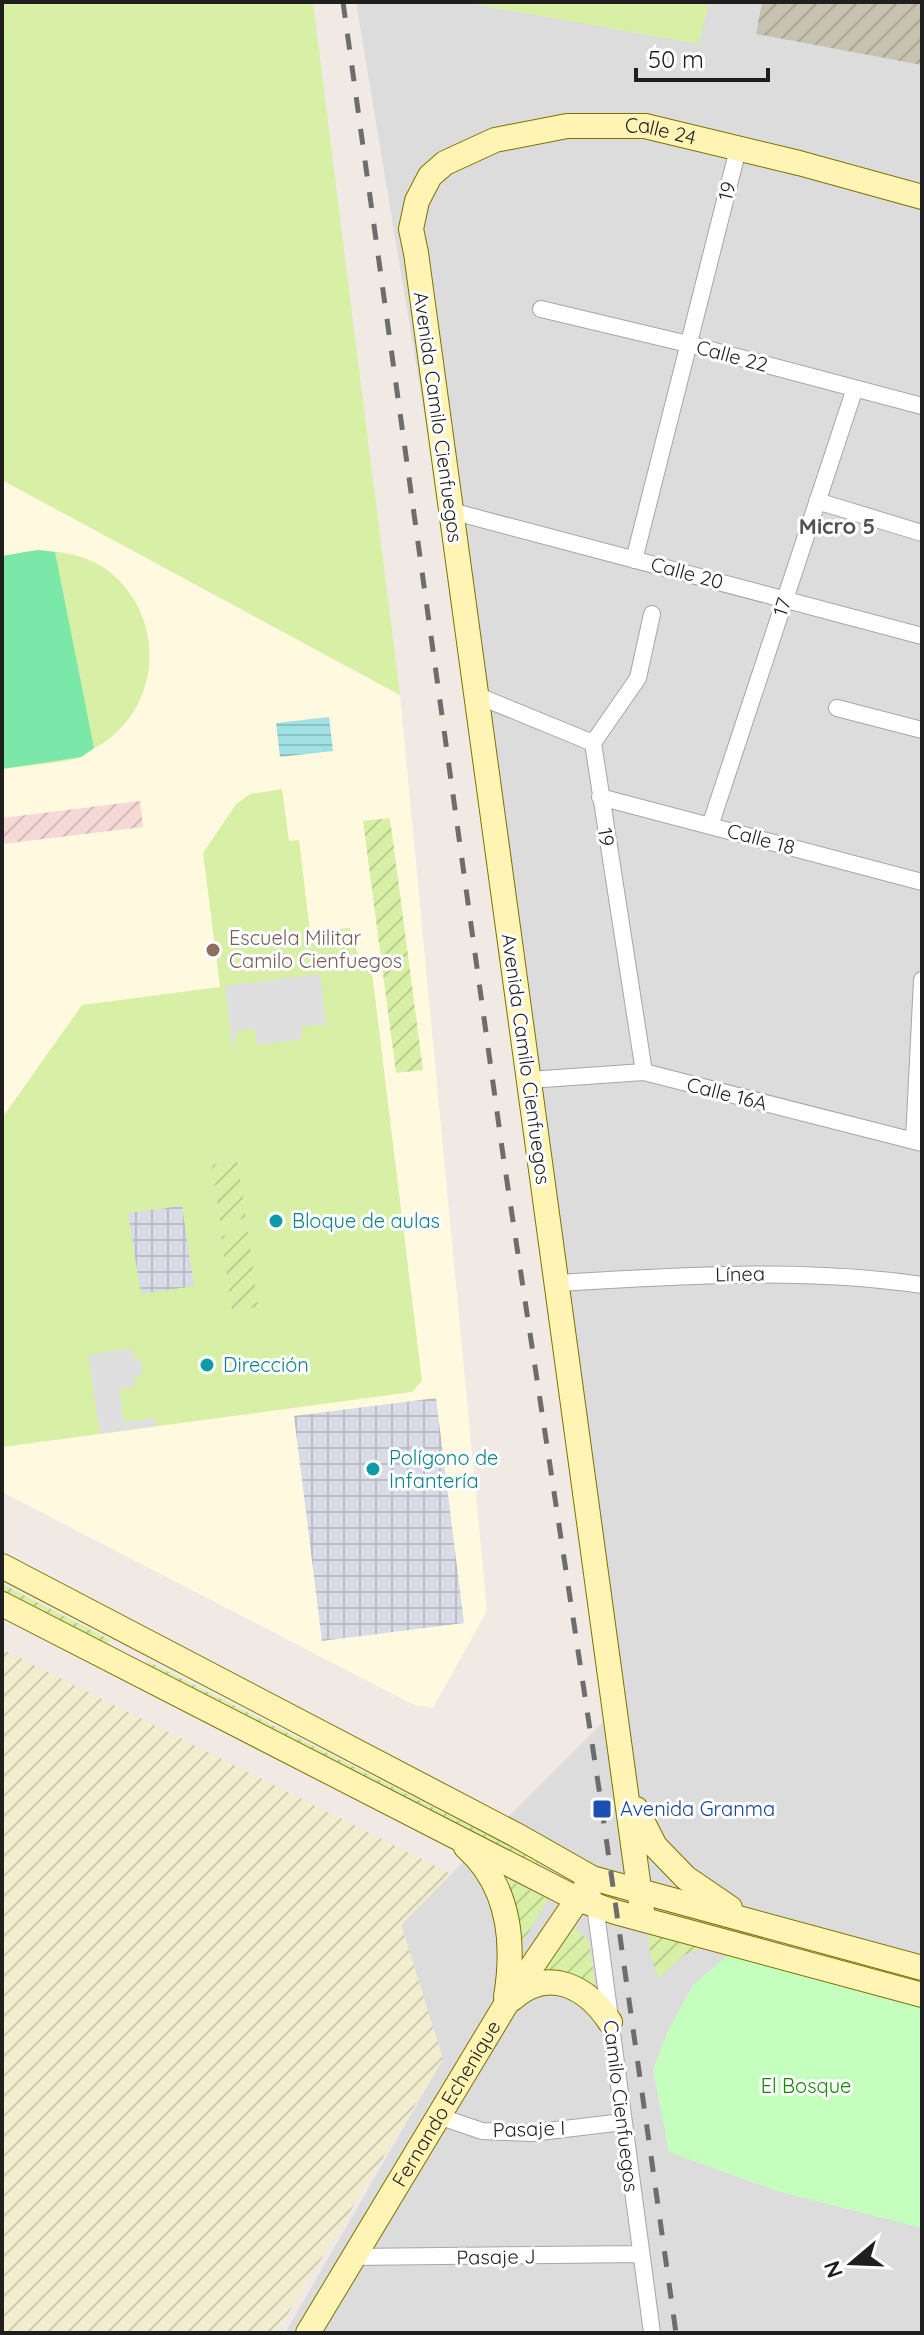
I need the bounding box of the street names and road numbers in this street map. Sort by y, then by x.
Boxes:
street label: Calle 24 [625,113,699,150]
street label: 19 [712,179,741,203]
street label: Avenida Camilo Cienfuegos [409,290,468,544]
street label: Calle 22 [694,334,771,377]
street label: Calle 20 [648,551,726,594]
street label: 17 [767,595,796,619]
street label: Calle 18 [725,817,798,860]
street label: 19 [593,826,620,848]
street label: Avenida Camilo Cienfuegos [497,932,556,1186]
street label: Calle 16A [684,1071,770,1116]
street label: Línea [715,1261,765,1286]
street label: Fernando Echenique [386,2015,506,2191]
street label: Camilo Cienfuegos [599,2018,644,2193]
street label: Pasaje I [492,2115,566,2142]
street label: Pasaje J [456,2243,536,2270]

